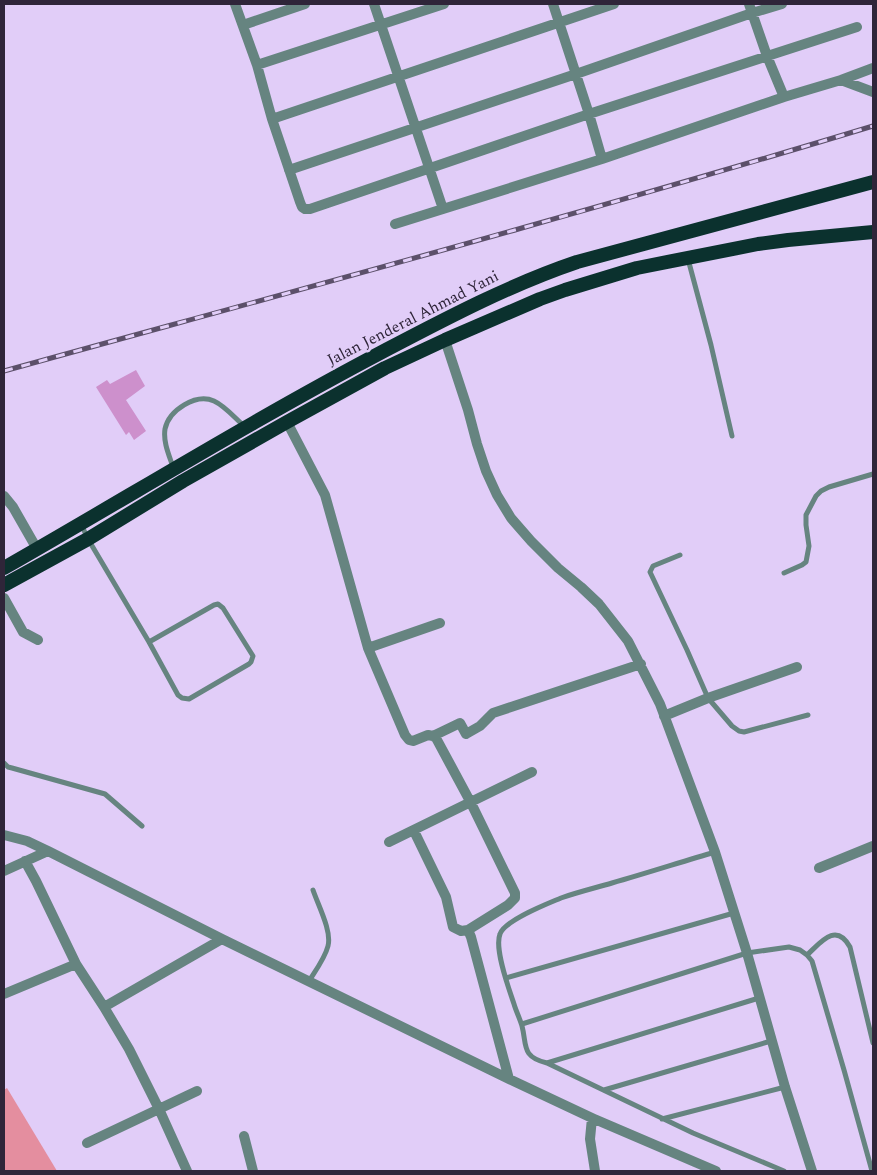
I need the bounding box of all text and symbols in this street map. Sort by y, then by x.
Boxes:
street label: Jalan Jenderal Ahmad Yani [323,264,503,372]

